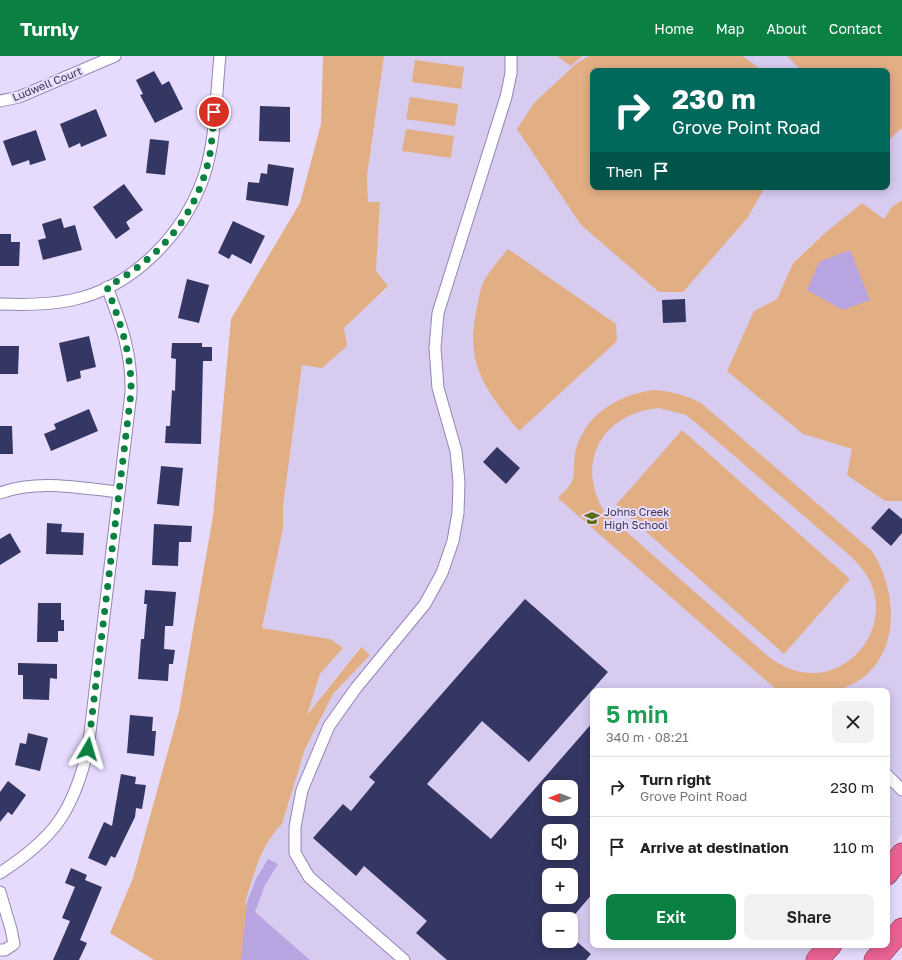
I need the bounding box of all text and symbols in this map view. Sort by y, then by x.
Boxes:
text: Turnly [20,17,79,40]
text: Home [654,20,694,37]
text: Map [716,20,744,37]
text: About [766,20,807,37]
text: Contact [829,20,882,37]
street label: Ludwell Court [10,64,84,103]
text: 230 m [672,82,756,115]
icon: right [606,84,658,136]
pin [197,95,231,129]
icon: arrive [203,101,225,123]
text: Grove Point Road [672,116,821,138]
icon: arrive [650,160,672,182]
text: Then [606,162,642,180]
place label: Johns Creek High School [604,505,669,531]
school or university icon: Johns Creek High School [583,509,601,527]
text: 5 min [606,699,668,728]
button: close [832,701,874,743]
position arrow [67,728,109,770]
text: 340 m · 08:21 [606,729,689,745]
text: Turn right [640,770,711,788]
icon: right [606,776,628,798]
text: 230 m [830,778,874,796]
north arrow [542,780,578,816]
map controls [542,780,578,948]
text: Grove Point Road [640,788,747,804]
button: sound [542,824,578,860]
icon: arrive [606,836,628,858]
text: Arrive at destination [640,838,789,856]
text: 110 m [833,838,874,856]
button: + [542,868,578,904]
button: Exit [606,894,736,940]
button: Share [744,894,874,940]
button: − [542,912,578,948]

